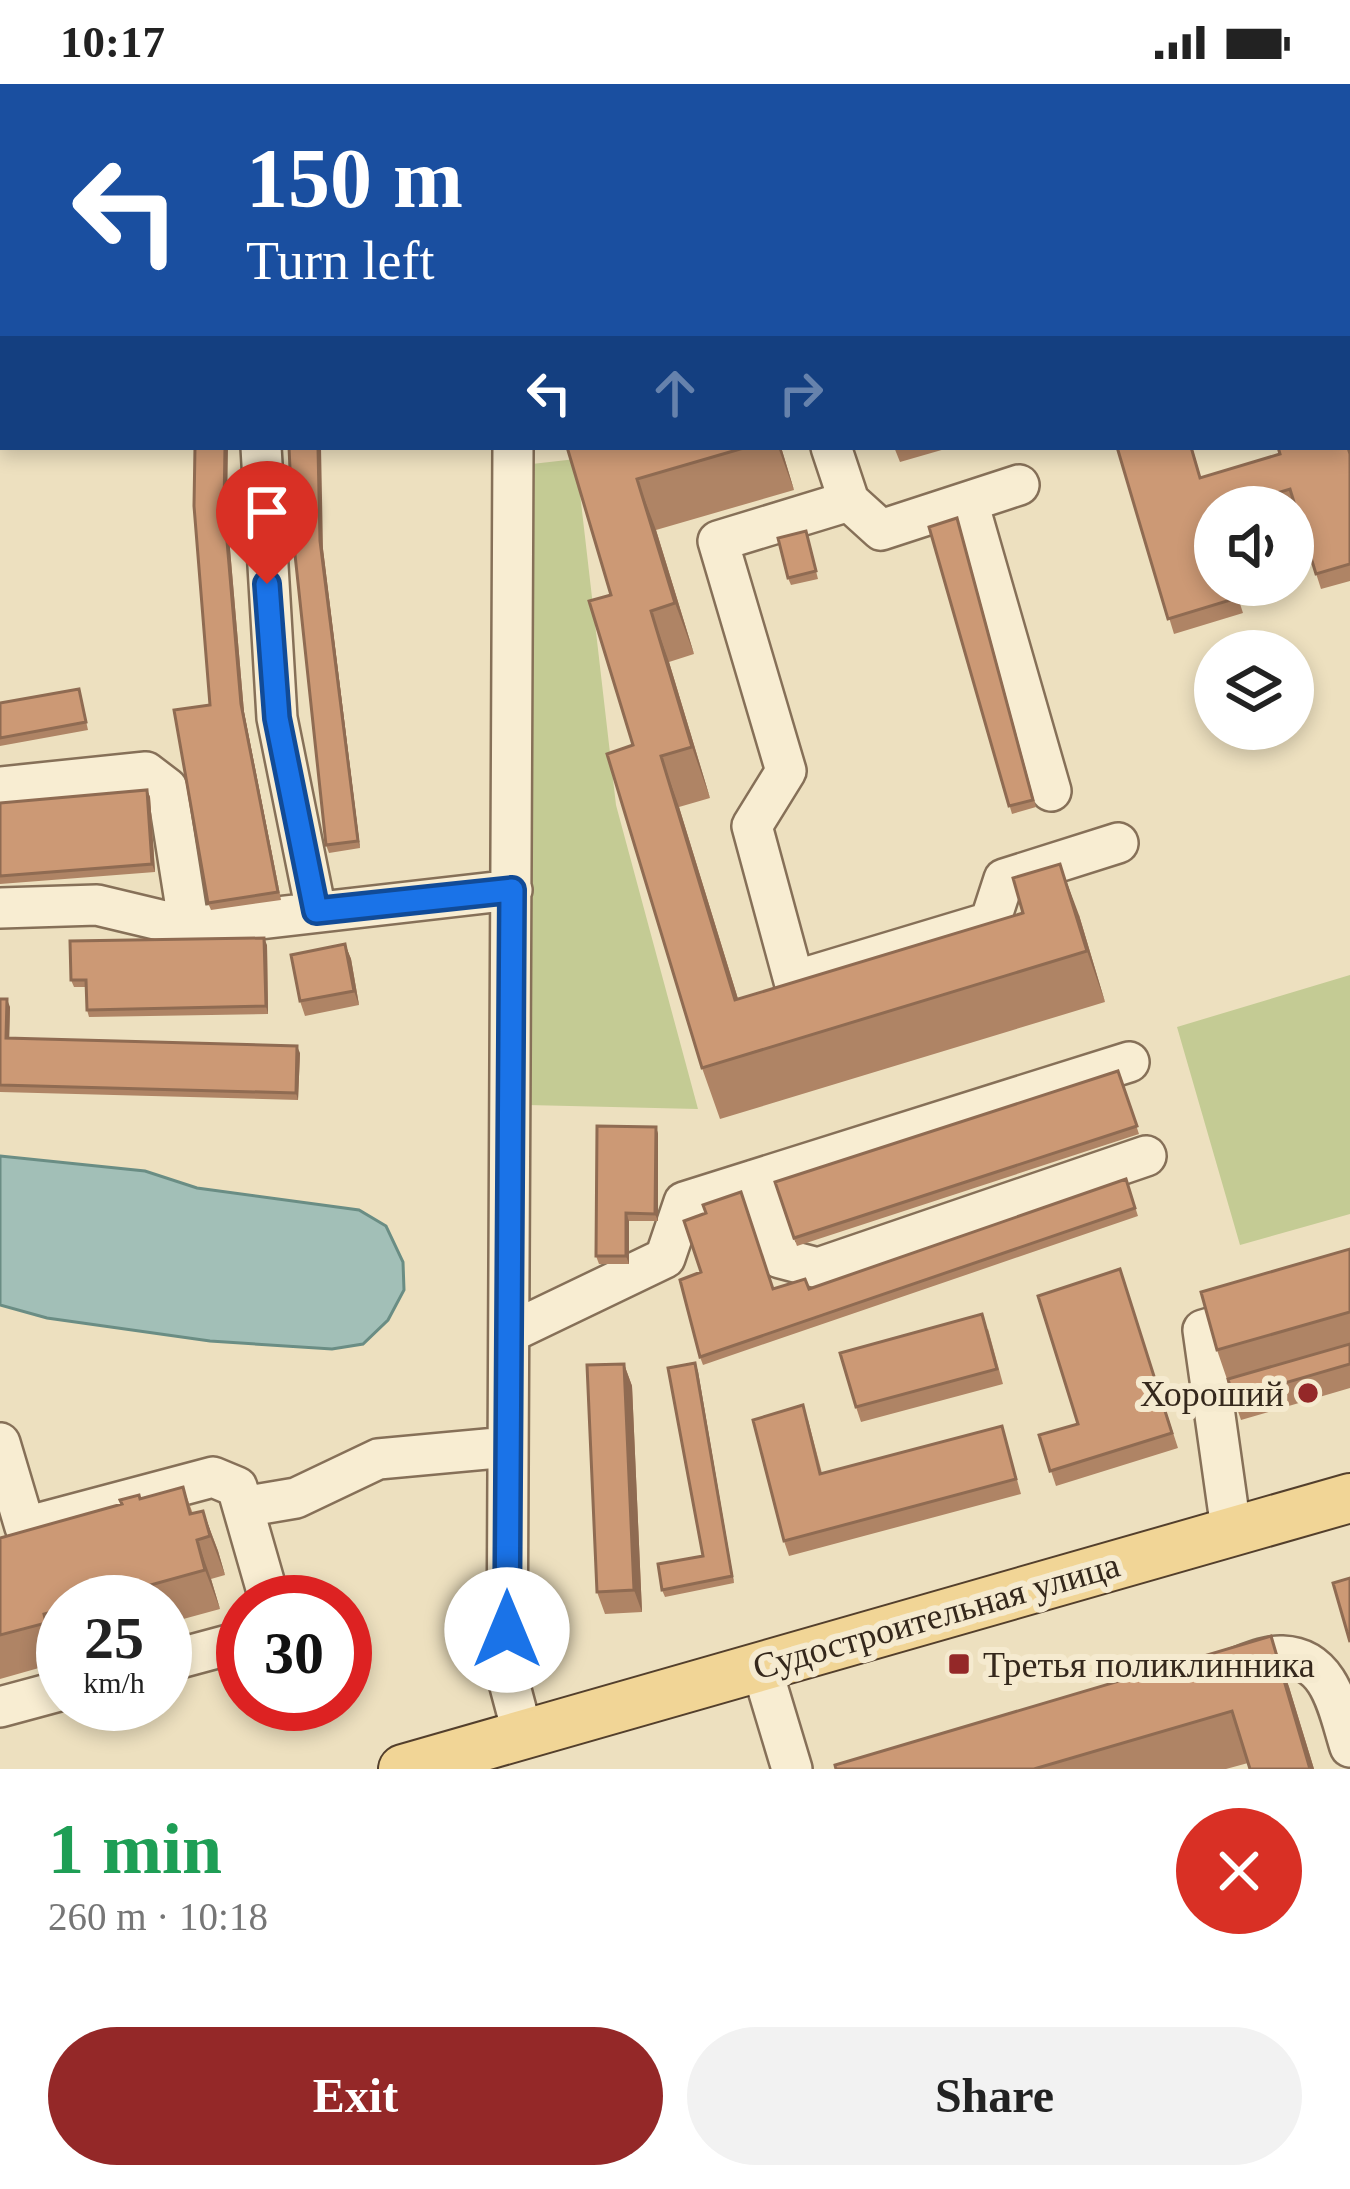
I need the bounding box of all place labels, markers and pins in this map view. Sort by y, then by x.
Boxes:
pin [216,461,318,584]
place label: Хороший [1140,1374,1284,1414]
marker: Хороший [1295,1380,1321,1406]
place label: Третья поликлинника [983,1645,1315,1685]
marker: Третья поликлинника [946,1651,972,1677]

